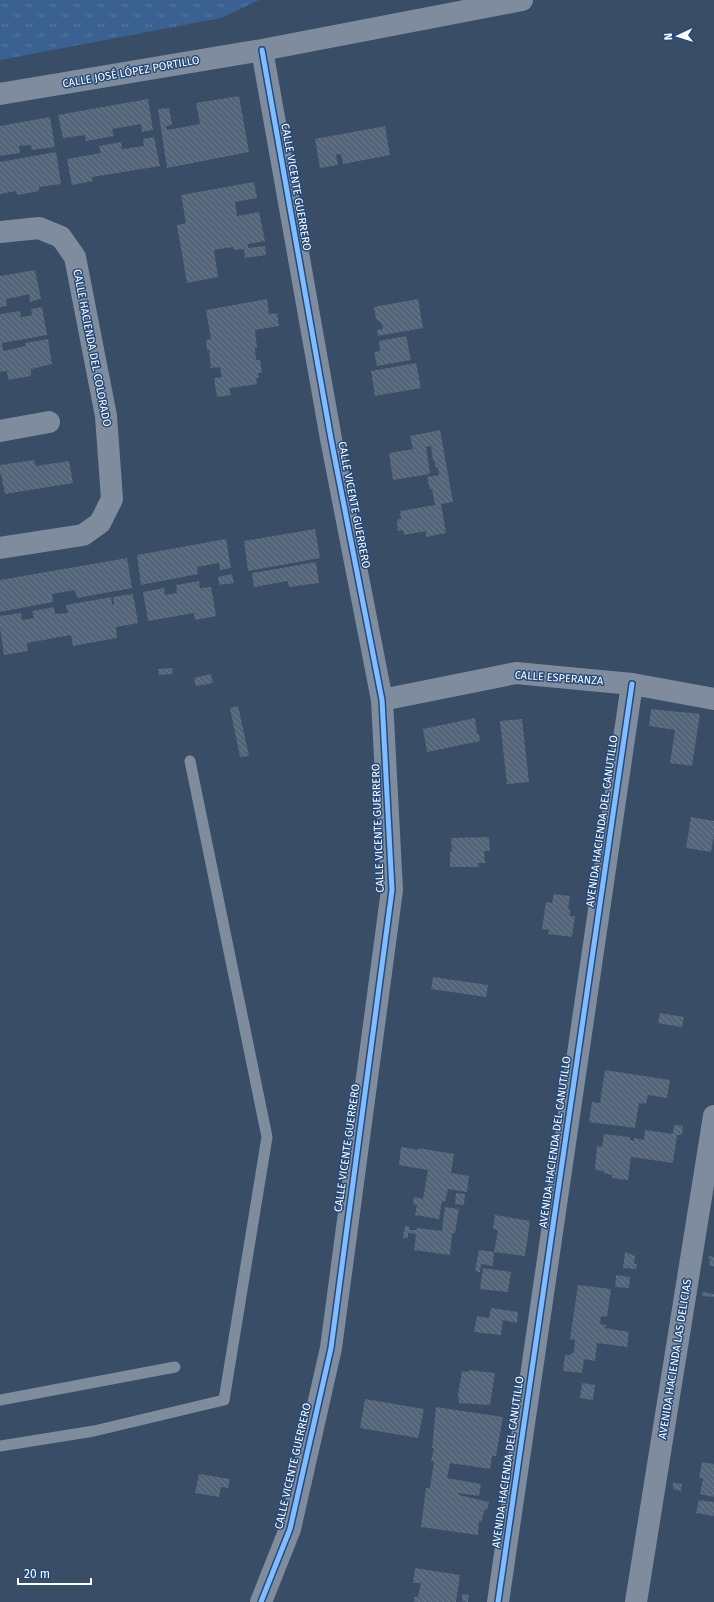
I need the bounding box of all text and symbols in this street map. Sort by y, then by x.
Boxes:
north arrow [658,16,698,56]
text: N [662,33,675,41]
street label: CALLE JOSÉ LÓPEZ PORTILLO [61,53,200,90]
street label: CALLE VICENTE GUERRERO [278,122,314,252]
street label: CALLE HACIENDA DEL COLORADO [70,268,114,428]
street label: CALLE VICENTE GUERRERO [335,440,373,570]
street label: CALLE ESPERANZA [514,668,604,688]
street label: AVENIDA HACIENDA DEL CANUTILLO [583,734,621,908]
street label: CALLE VICENTE GUERRERO [369,763,387,893]
street label: AVENIDA HACIENDA DEL CANUTILLO [536,1055,574,1229]
street label: CALLE VICENTE GUERRERO [332,1083,362,1213]
street label: AVENIDA HACIENDA LAS DELICIAS [656,1278,694,1440]
street label: AVENIDA HACIENDA DEL CANUTILLO [489,1375,527,1549]
street label: CALLE VICENTE GUERRERO [272,1402,314,1530]
scale bar [18,1560,91,1586]
text: 20 m [24,1567,50,1581]

